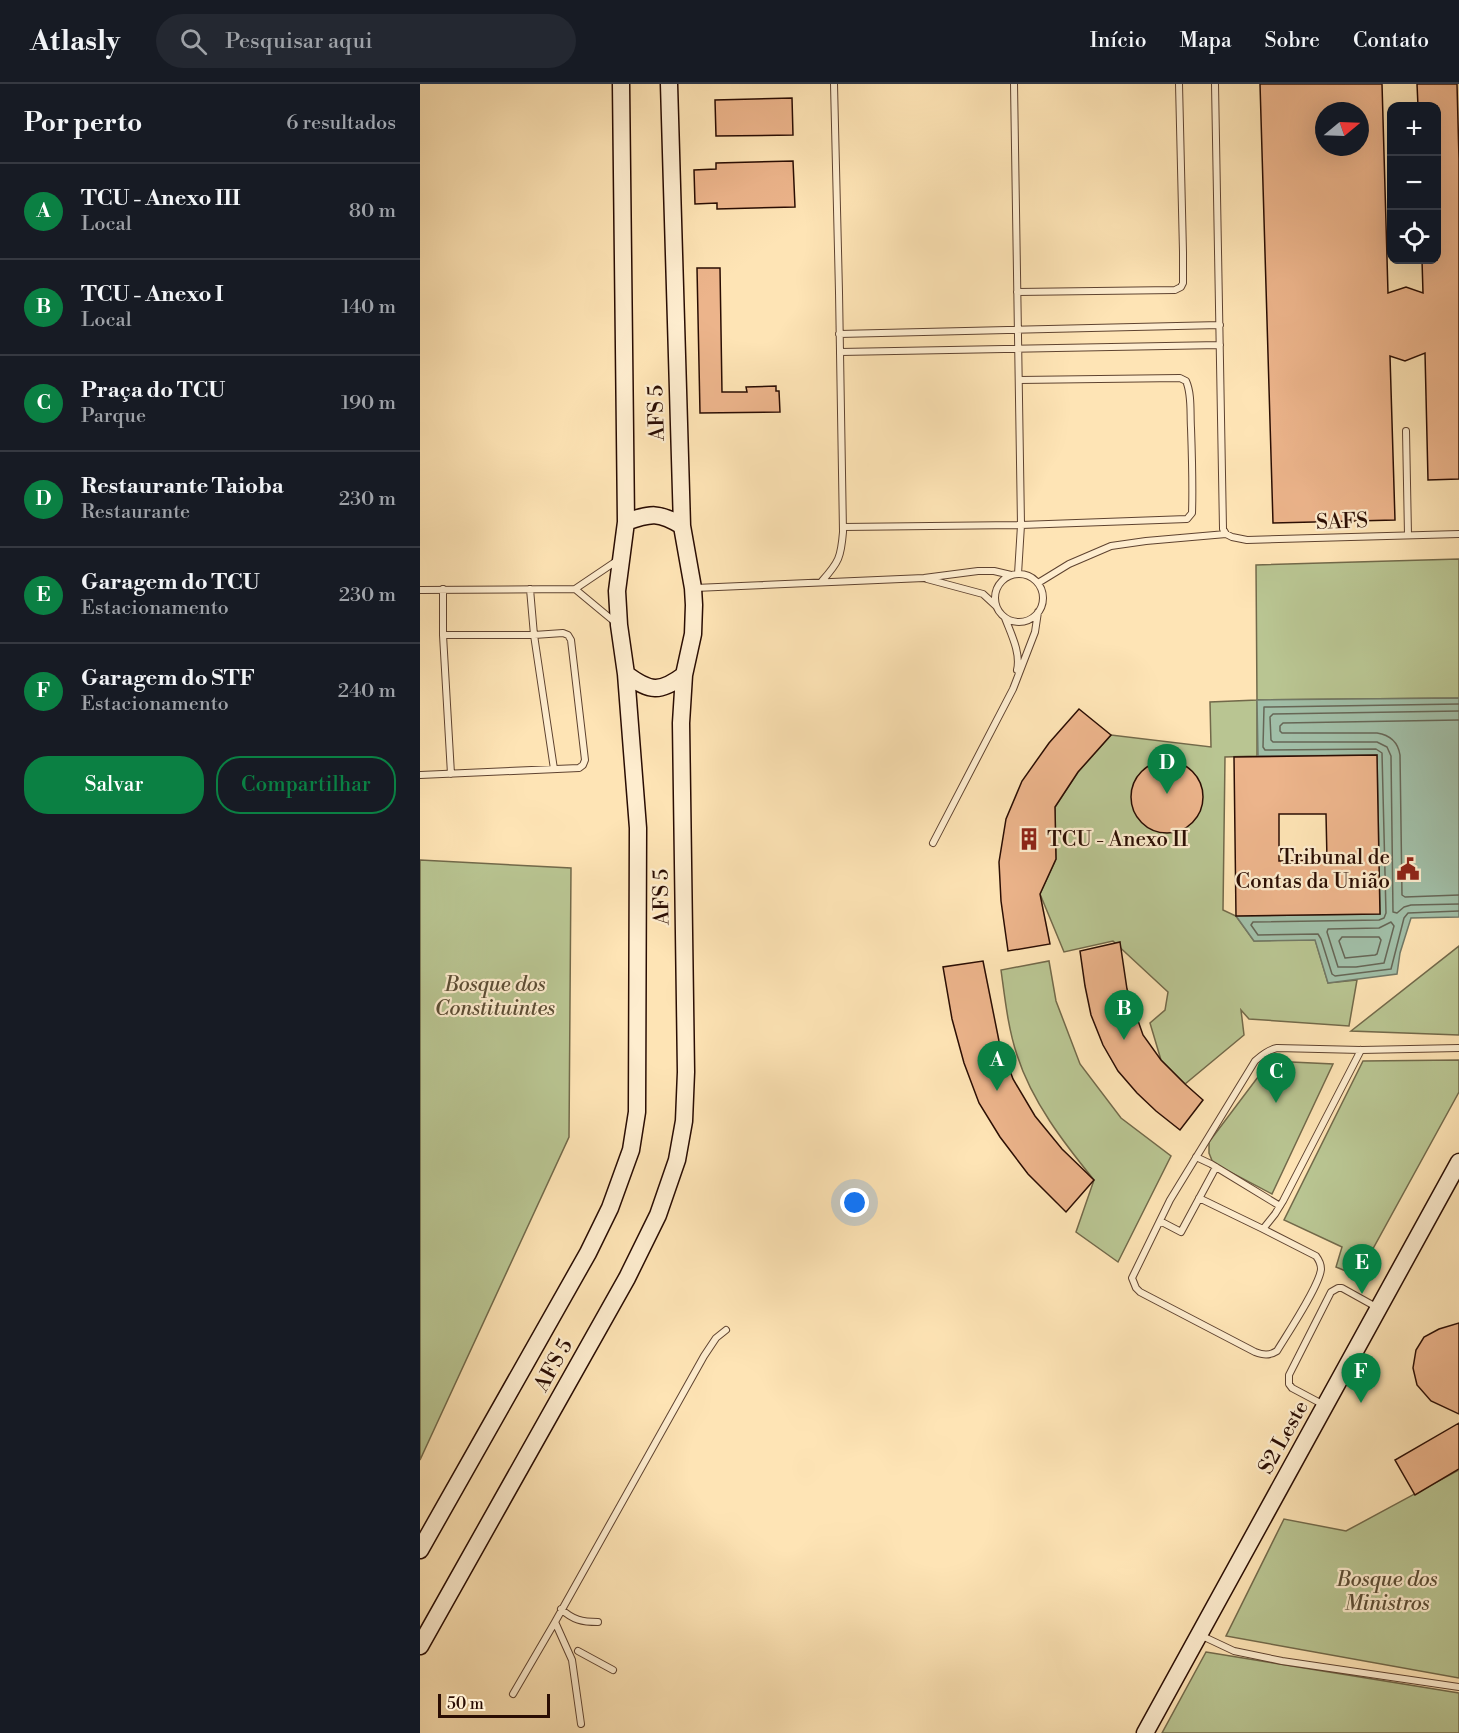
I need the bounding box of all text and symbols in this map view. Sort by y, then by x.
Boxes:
search box [156,14,576,68]
text: Atlasly [30,24,120,59]
icon: search [177,25,210,58]
text: Pesquisar aqui [225,28,372,55]
text: Início [1090,28,1147,54]
text: Mapa [1180,28,1232,54]
text: Sobre [1265,28,1320,54]
text: Contato [1353,28,1429,54]
north arrow [1315,102,1369,156]
map controls [1387,102,1441,264]
button: + [1387,102,1441,156]
text: Por perto [24,107,142,139]
text: 6 resultados [286,111,396,136]
button: − [1387,156,1441,210]
text: TCU - Anexo III [81,185,241,212]
text: A [36,199,51,224]
text: 80 m [349,199,396,224]
button: locate [1387,210,1441,264]
text: Local [81,212,132,237]
text: TCU - Anexo I [81,281,224,308]
text: B [36,295,51,320]
text: 140 m [341,295,396,320]
text: Local [81,308,132,333]
text: Praça do TCU [81,377,225,404]
street label: AFS 5 [643,384,671,442]
text: C [36,391,51,416]
text: 190 m [341,391,396,416]
text: Parque [81,404,146,429]
text: Restaurante Taioba [81,473,284,500]
text: D [36,487,51,512]
text: 230 m [339,487,396,512]
text: Restaurante [81,500,190,525]
street label: SAFS [1316,508,1368,536]
text: Garagem do TCU [81,569,260,596]
text: E [37,583,50,608]
text: 230 m [339,583,396,608]
text: Estacionamento [81,596,229,621]
text: Garagem do STF [81,665,255,692]
text: F [36,679,51,704]
text: 240 m [338,679,396,704]
text: Estacionamento [81,692,229,717]
pin: D [1148,744,1186,794]
button: Salvar [24,756,204,814]
button: Compartilhar [216,756,396,814]
building icon: TCU - Anexo II [1016,826,1042,852]
place label: TCU - Anexo II [1047,827,1188,853]
place label: Tribunal de Contas da União [1236,845,1390,895]
public building icon: Tribunal de Contas da União [1395,856,1421,882]
street label: AFS 5 [649,869,676,926]
park label: Bosque dos Constituintes [435,972,555,1022]
pin: B [1104,990,1144,1040]
pin: A [978,1042,1016,1091]
pin: C [1256,1054,1296,1103]
your location [840,1188,869,1217]
pin: E [1342,1244,1382,1294]
street label: AFS 5 [528,1335,579,1397]
pin: F [1342,1354,1380,1403]
street label: S2 Leste [1253,1396,1315,1479]
park label: Bosque dos Ministros [1335,1567,1438,1617]
scale bar [438,1691,550,1718]
text: 50 m [447,1694,484,1714]

